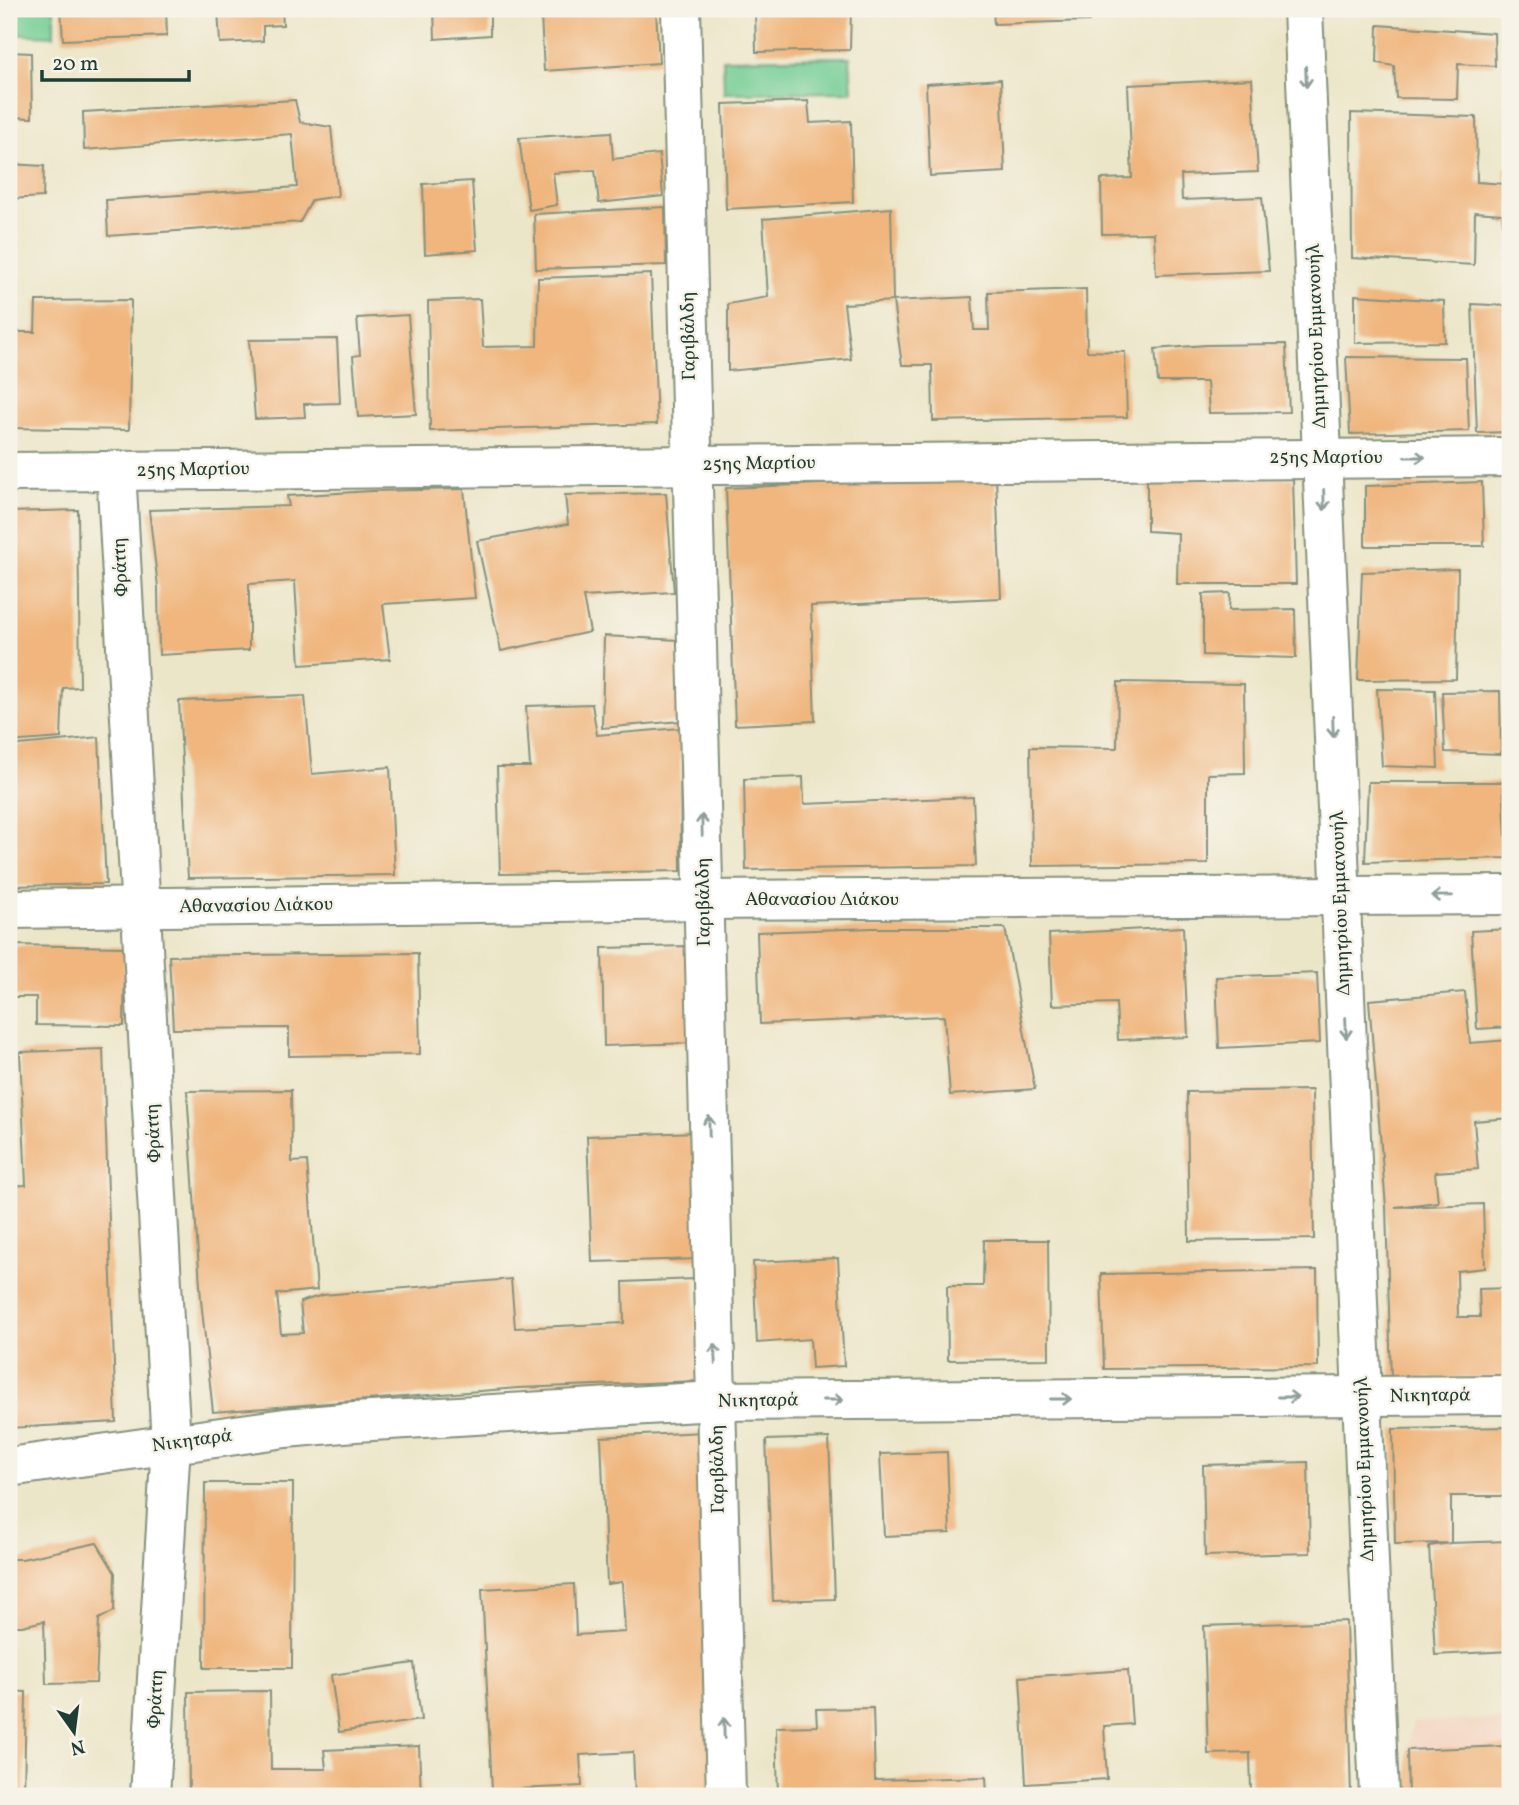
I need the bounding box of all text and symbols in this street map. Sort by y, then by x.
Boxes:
scale bar [42,38,189,82]
text: 20 m [52,50,98,79]
one-way arrow [1299,65,1312,88]
street label: Δημητρίου Εμμανουήλ [1301,242,1333,429]
street label: Γαριβάλδη [675,291,703,381]
street label: 25ης Μαρτίου [1269,445,1383,471]
street label: 25ης Μαρτίου [702,450,816,478]
one-way arrow [1403,450,1426,464]
street label: 25ης Μαρτίου [136,456,250,484]
one-way arrow [1317,488,1330,511]
street label: Φράττη [106,536,136,598]
one-way arrow [1327,716,1340,739]
street label: Δημητρίου Εμμανουήλ [1325,809,1357,996]
one-way arrow [695,814,708,837]
street label: Γαριβάλδη [690,857,718,947]
street label: Αθανασίου Διάκου [745,887,899,913]
one-way arrow [1431,889,1454,903]
street label: Αθανασίου Διάκου [179,892,333,920]
one-way arrow [1339,1016,1352,1039]
street label: Φράττη [139,1102,169,1164]
one-way arrow [702,1115,716,1138]
one-way arrow [708,1342,721,1365]
street label: Δημητρίου Εμμανουήλ [1349,1375,1381,1562]
street label: Νικηταρά [1389,1382,1471,1410]
street label: Νικηταρά [717,1387,799,1415]
one-way arrow [1276,1390,1299,1404]
one-way arrow [1049,1392,1072,1406]
one-way arrow [821,1393,844,1407]
street label: Νικηταρά [150,1422,234,1460]
street label: Γαριβάλδη [704,1424,732,1514]
street label: Φράττη [141,1668,171,1730]
north arrow [38,1696,108,1766]
one-way arrow [717,1717,731,1740]
text: N [68,1732,87,1761]

